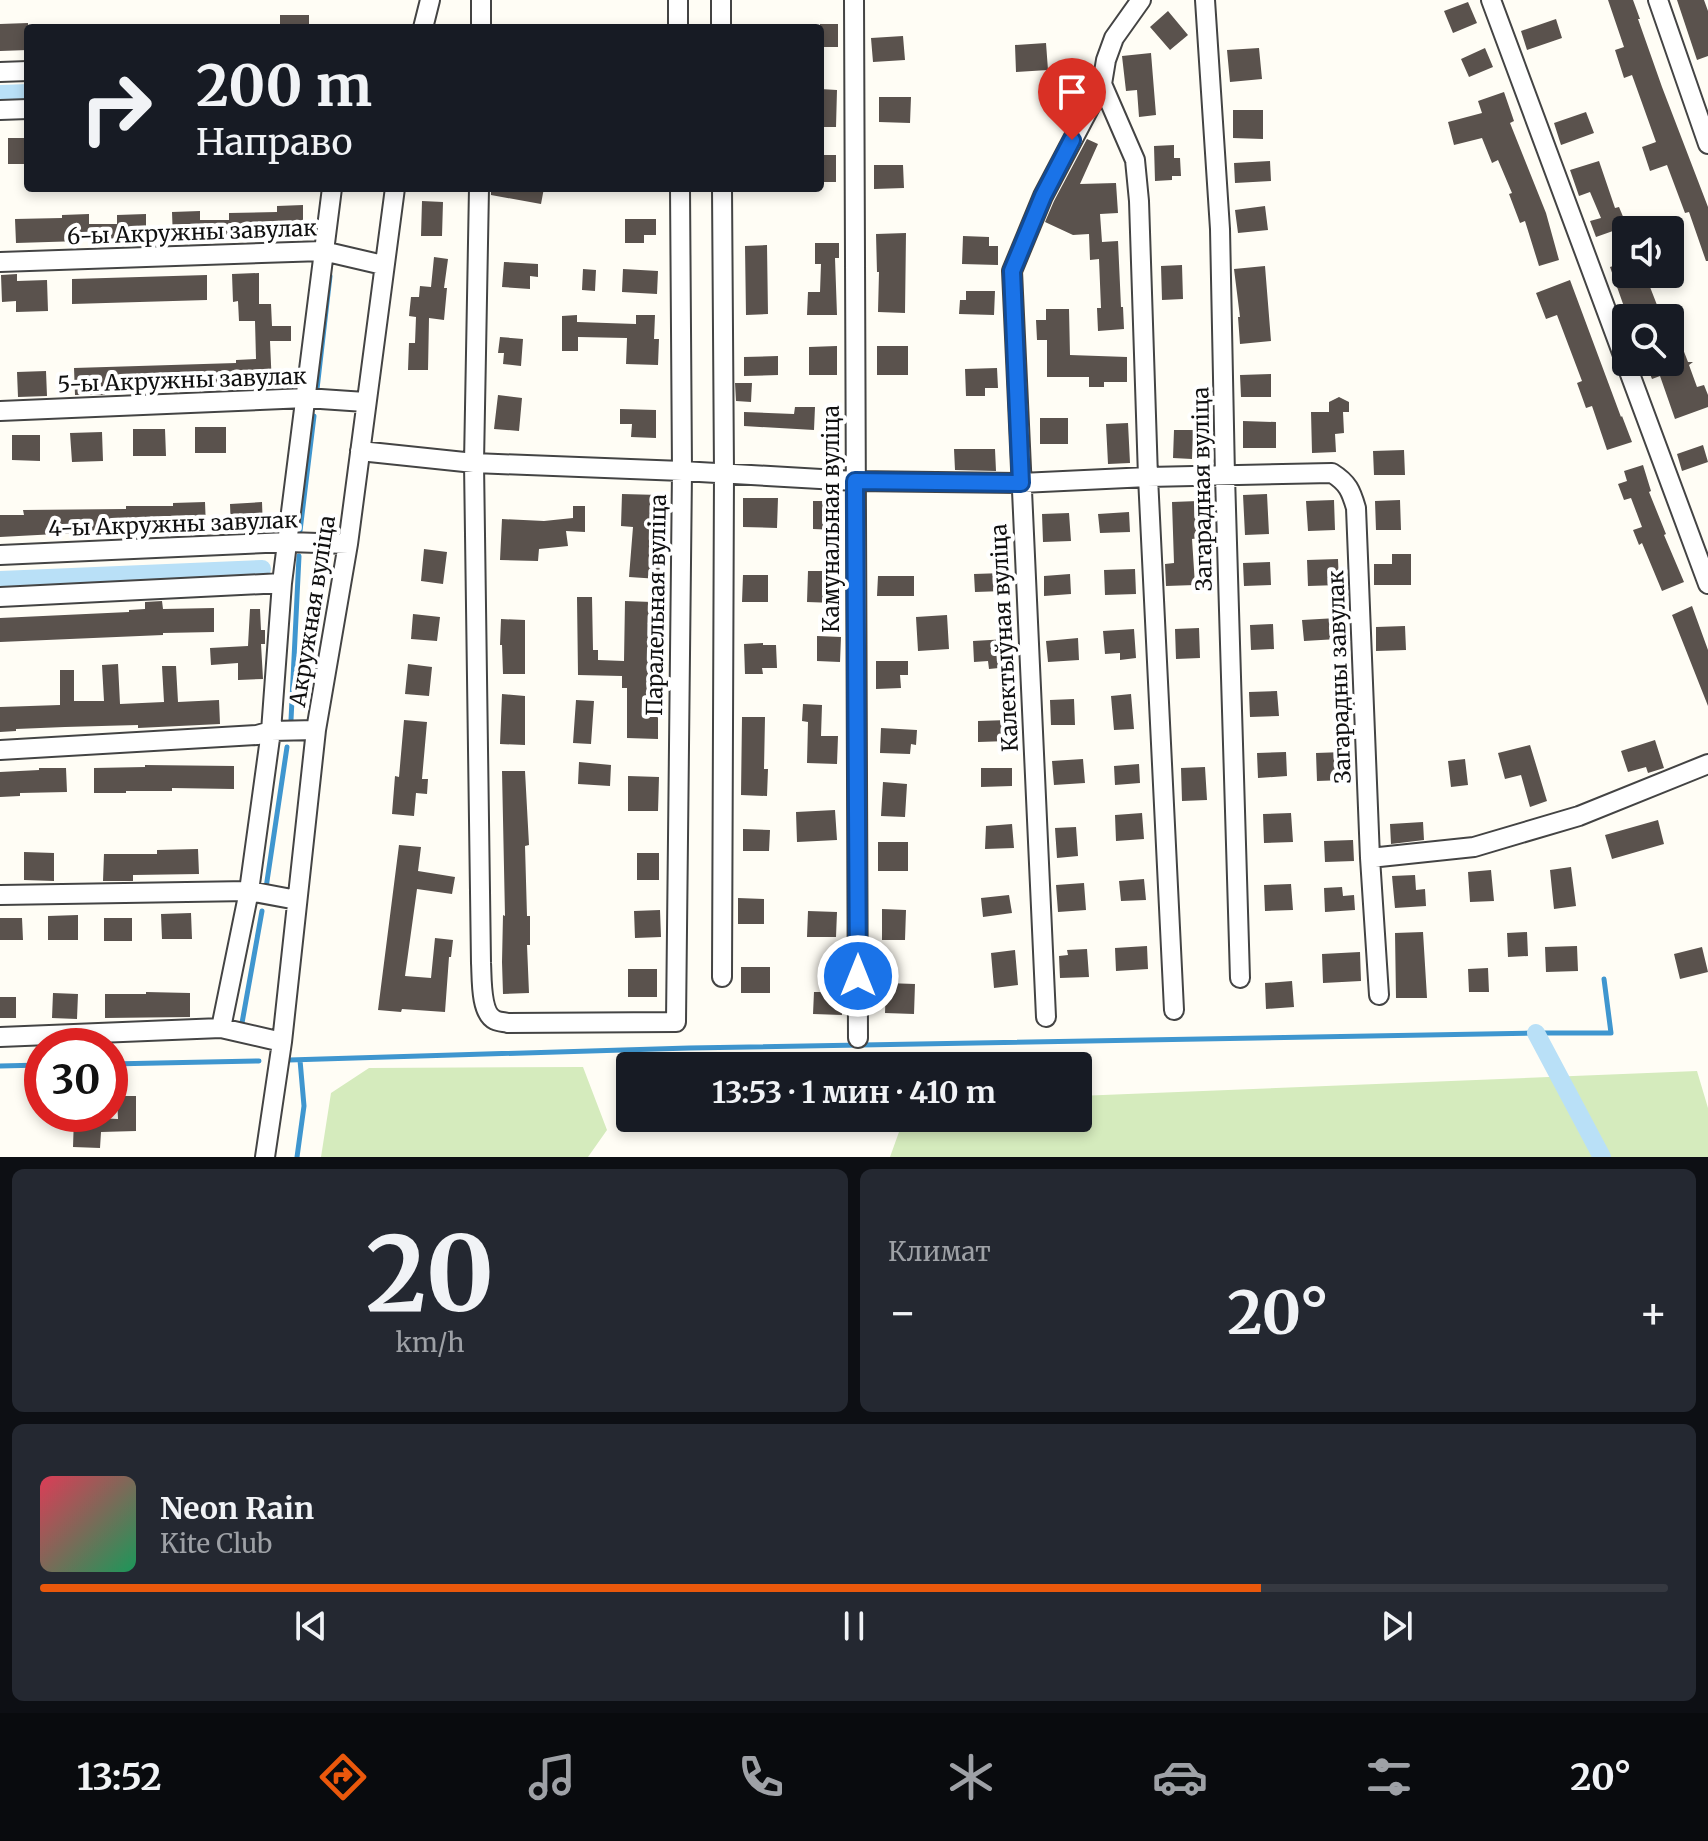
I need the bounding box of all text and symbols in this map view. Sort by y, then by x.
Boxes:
text: 200 m [196,51,372,121]
icon: right [64,56,168,160]
pin [1038,58,1106,140]
icon: arrive [1050,70,1094,114]
text: Направо [196,120,352,165]
street label: 6-ы Акружны завулак [67,214,318,250]
map controls [1612,216,1684,376]
button: sound [1612,216,1684,288]
button: search [1612,304,1684,376]
street label: 5-ы Акружны завулак [57,362,307,398]
street label: Загарадная вуліца [1186,386,1218,591]
street label: Камунальная вуліца [817,405,845,633]
street label: Паралельная вуліца [640,494,672,716]
street label: 4-ы Акружны завулак [48,506,298,542]
street label: Акружная вуліца [283,513,341,710]
street label: Калектыўная вуліца [984,523,1024,753]
street label: Загарадны завулак [1321,570,1357,784]
position arrow [816,934,900,1018]
speed limit sign: 30 [24,1028,128,1132]
text: 13:53 · 1 мин · 410 m [712,1073,996,1111]
text: 20 [366,1209,494,1339]
text: Климат [888,1235,991,1268]
text: 20° [1227,1275,1329,1350]
text: − [888,1285,917,1340]
text: + [1639,1285,1668,1340]
text: km/h [396,1326,464,1359]
text: Neon Rain [160,1489,314,1527]
text: Kite Club [160,1527,272,1560]
icon: previous [289,1604,333,1648]
icon: pause [832,1604,876,1648]
icon: next [1375,1604,1419,1648]
icon: directions [315,1749,371,1805]
icon: music [524,1749,580,1805]
icon: phone [733,1749,789,1805]
icon: climate [943,1749,999,1805]
icon: car [1152,1749,1208,1805]
icon: filters [1361,1749,1417,1805]
text: 13:52 [77,1755,162,1800]
text: 20° [1570,1755,1631,1800]

